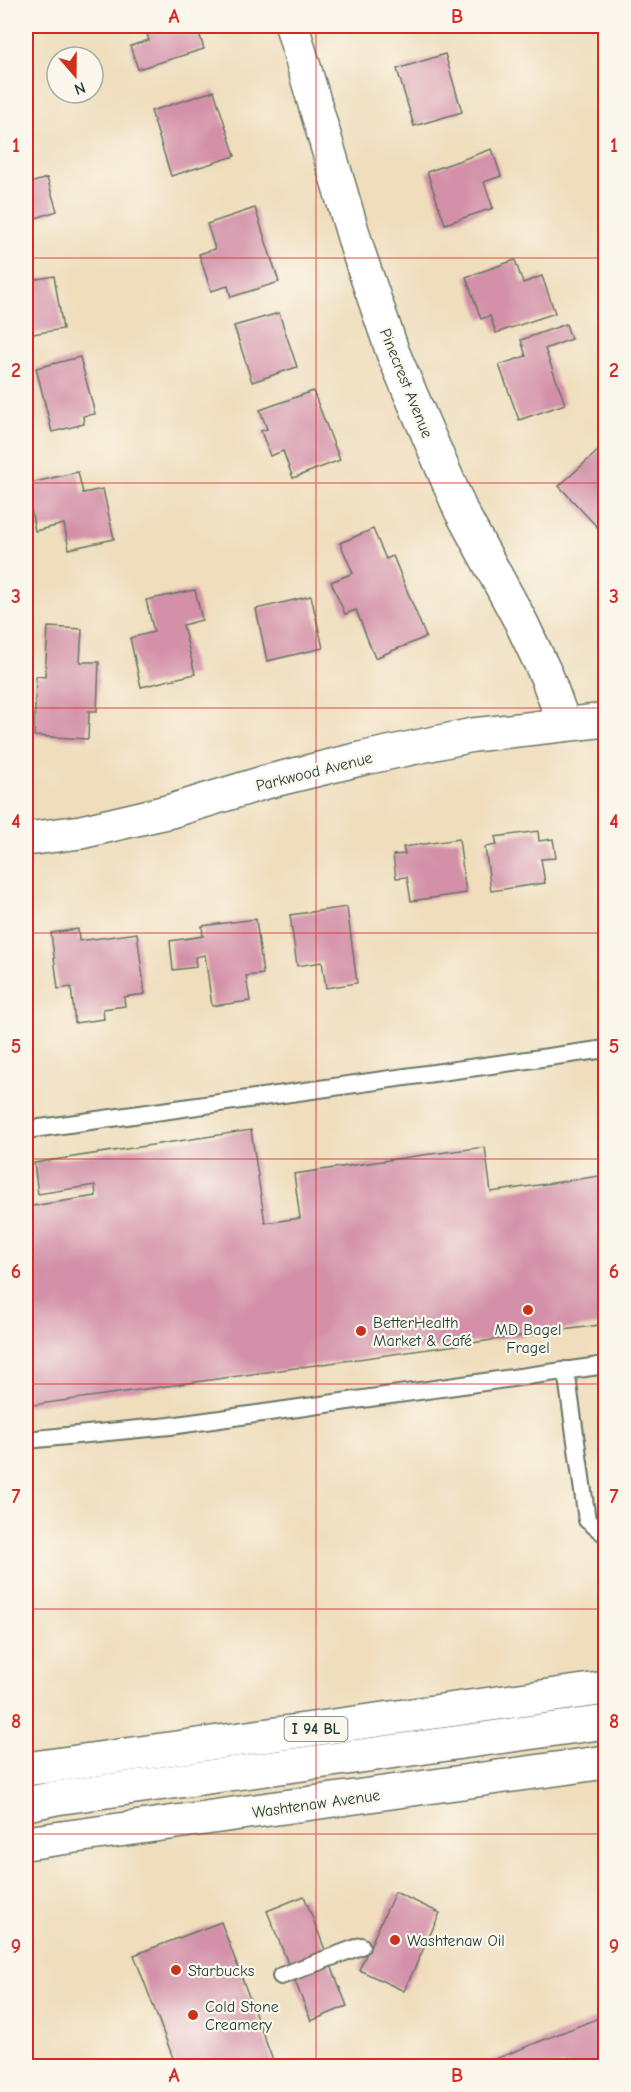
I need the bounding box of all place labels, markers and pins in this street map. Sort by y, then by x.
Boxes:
marker: MD Bagel Fragel [521,1303,535,1317]
place label: BetterHealth Market & Café [373,1314,472,1350]
place label: MD Bagel Fragel [495,1321,562,1357]
marker: BetterHealth Market & Café [354,1324,368,1338]
place label: Washtenaw Oil [407,1932,505,1950]
marker: Washtenaw Oil [388,1933,402,1947]
place label: Starbucks [188,1962,255,1980]
marker: Starbucks [169,1963,183,1977]
place label: Cold Stone Creamery [205,1998,279,2034]
marker: Cold Stone Creamery [186,2008,200,2022]

